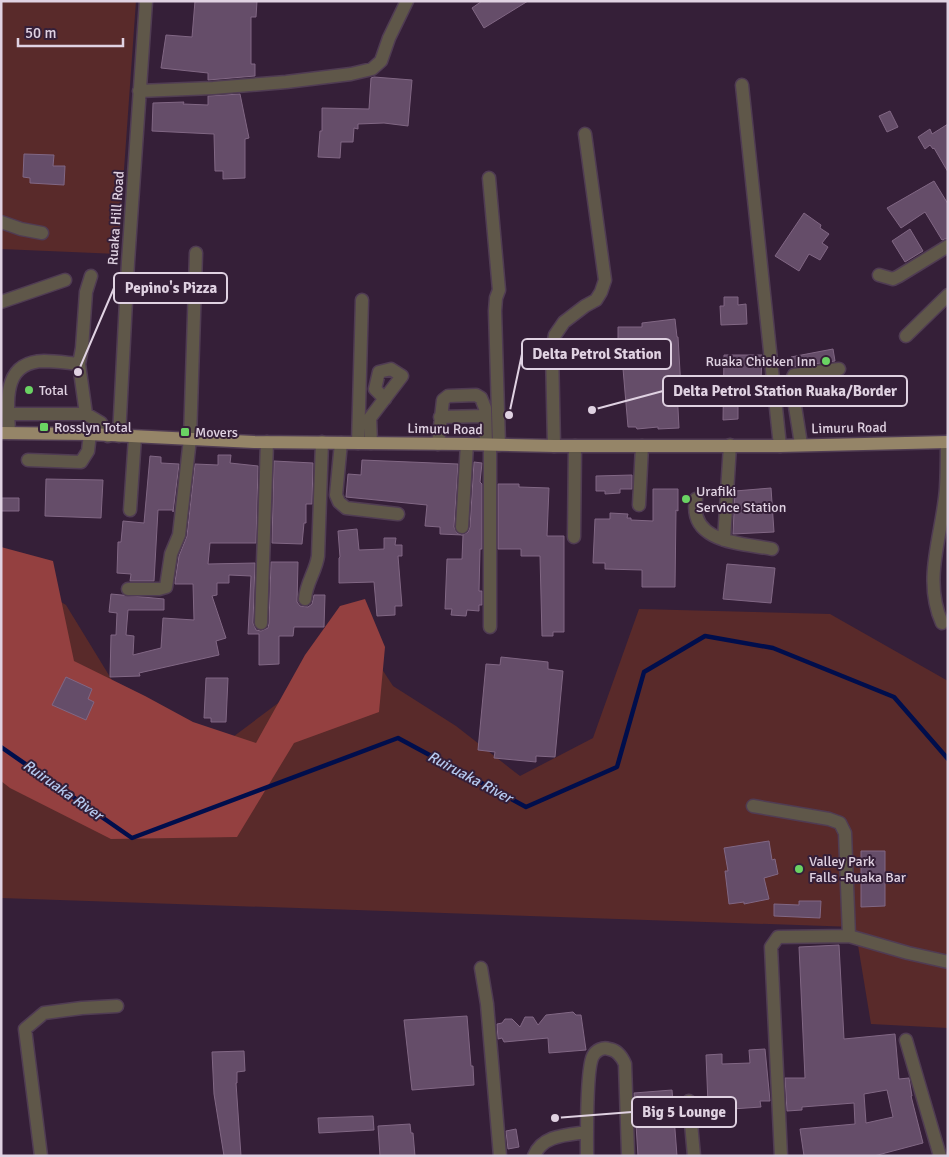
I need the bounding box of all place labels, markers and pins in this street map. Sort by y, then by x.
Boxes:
callout: Pepino's Pizza [114,273,227,303]
callout: Delta Petrol Station [522,339,671,369]
place label: Ruaka Chicken Inn [706,353,816,370]
marker: Ruaka Chicken Inn [820,355,832,367]
callout: Delta Petrol Station Ruaka/Border [663,376,907,406]
place label: Total [39,382,68,399]
marker: Total [23,384,35,396]
place label: Rosslyn Total [54,419,132,436]
marker: Rosslyn Total [38,421,50,433]
place label: Movers [195,424,238,441]
marker: Movers [179,426,191,438]
place label: Urafiki Service Station [696,483,786,516]
marker: Urafiki Service Station [680,493,692,505]
place label: Valley Park Falls -Ruaka Bar [809,853,907,886]
marker: Valley Park Falls -Ruaka Bar [793,863,805,875]
callout: Big 5 Lounge [632,1097,736,1127]

